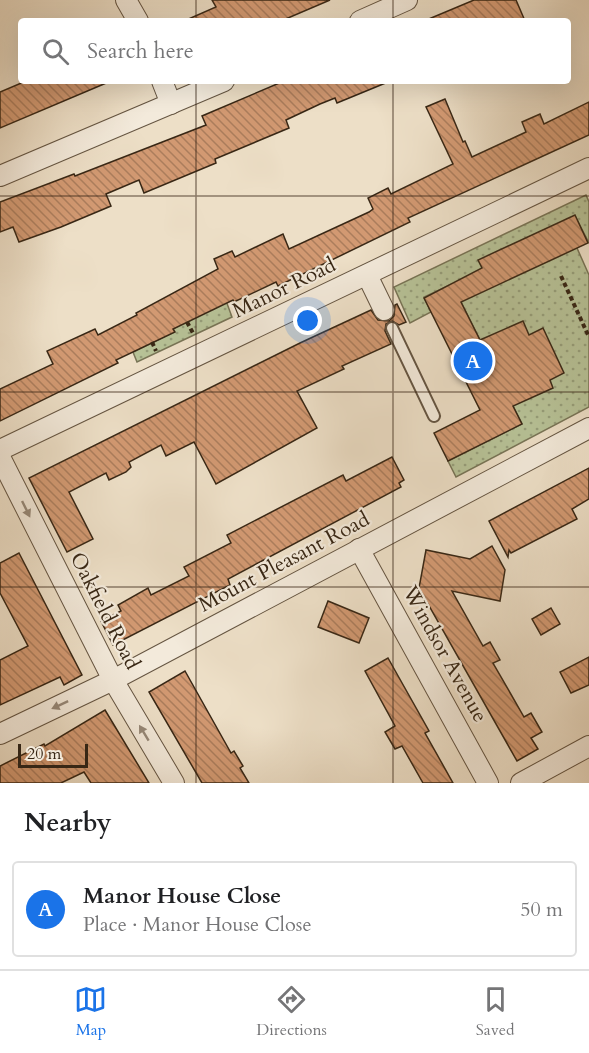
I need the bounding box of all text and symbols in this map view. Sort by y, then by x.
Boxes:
search box [18,18,571,84]
icon: search [39,35,72,68]
text: Search here [87,36,194,66]
street label: Manor Road [227,251,341,325]
your location [293,306,322,335]
pin: A [454,338,492,384]
one-way arrow [21,501,31,518]
street label: Mount Pleasant Road [193,505,375,619]
street label: Oakfield Road [63,547,147,675]
street label: Windsor Avenue [395,580,495,727]
one-way arrow [52,700,69,709]
one-way arrow [139,725,150,741]
scale bar [18,741,88,768]
text: 20 m [27,743,61,765]
text: Nearby [24,805,112,840]
text: Manor House Close [83,881,281,911]
text: A [38,896,53,923]
text: 50 m [520,896,563,923]
text: Place · Manor House Close [83,911,312,938]
tab: Map [74,983,107,1041]
tab: Directions [256,983,327,1041]
tab: Saved [476,983,515,1041]

